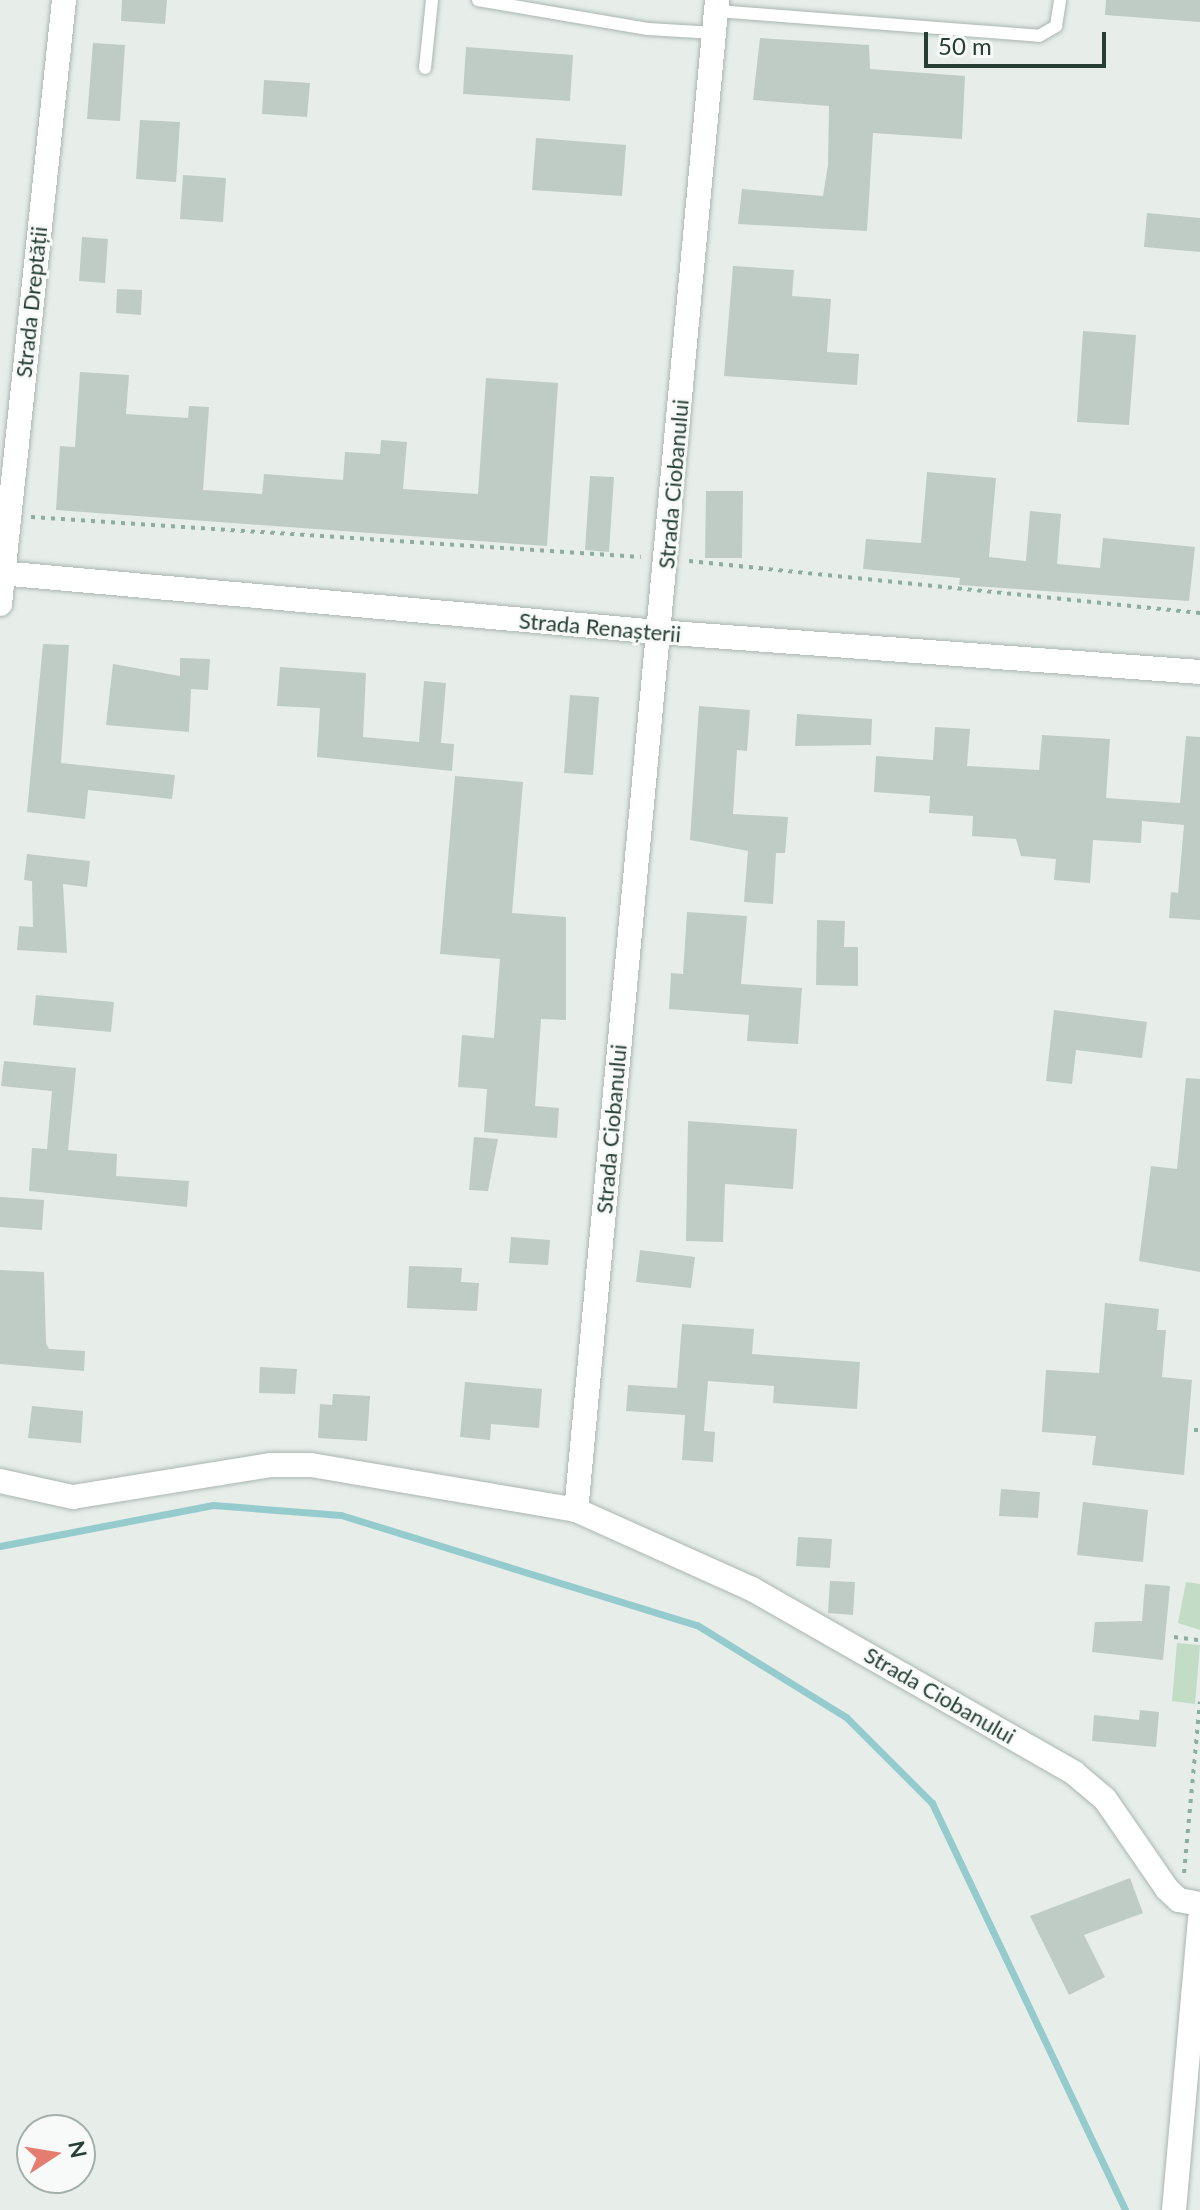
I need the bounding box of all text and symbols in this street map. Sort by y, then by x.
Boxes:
scale bar [928,16,1110,66]
text: 50 m [938,31,992,60]
street label: Strada Dreptății [10,225,52,379]
street label: Strada Ciobanului [652,398,694,570]
street label: Strada Renașterii [518,607,682,647]
street label: Strada Ciobanului [590,1043,632,1215]
street label: Strada Ciobanului [860,1641,1020,1749]
north arrow [16,2114,96,2194]
text: N [63,2138,93,2160]

